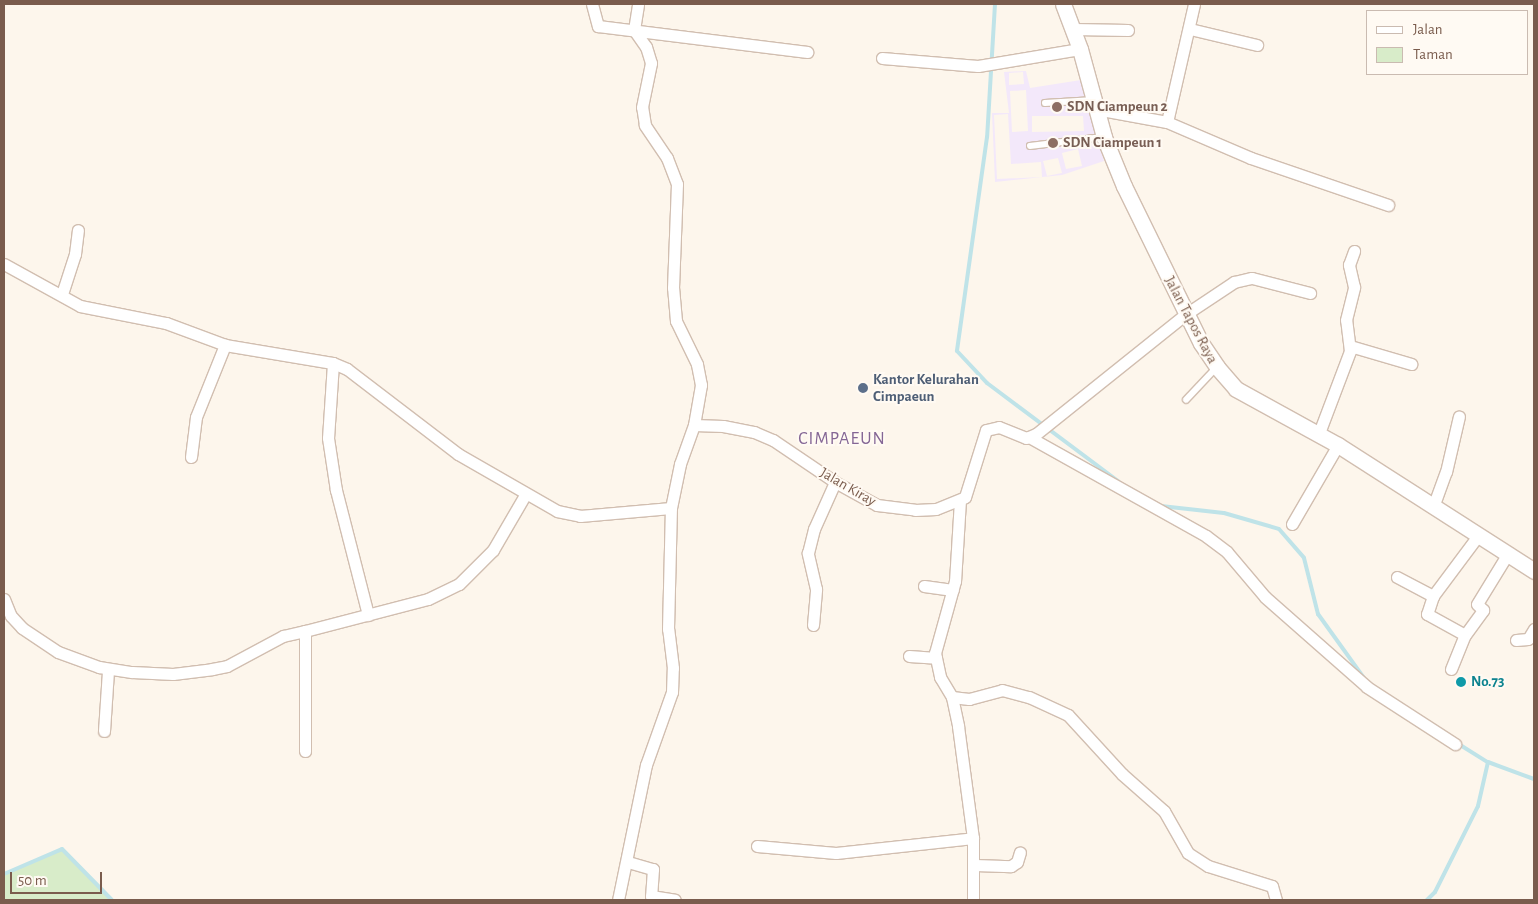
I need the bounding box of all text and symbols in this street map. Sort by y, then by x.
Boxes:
legend [1366,10,1528,75]
text: Jalan [1413,22,1443,37]
text: Taman [1413,47,1453,62]
place label: SDN Ciampeun 2 [1067,98,1168,116]
marker: SDN Ciampeun 2 [1051,101,1063,113]
place label: SDN Ciampeun 1 [1063,134,1162,152]
marker: SDN Ciampeun 1 [1047,137,1059,149]
street label: Jalan Tapos Raya [1160,273,1222,367]
place label: Kantor Kelurahan Cimpaeun [873,370,979,405]
marker: Kantor Kelurahan Cimpaeun [857,382,869,394]
district label: CIMPAEUN [797,428,887,450]
street label: Jalan Kiray [817,464,879,510]
place label: No.73 [1471,673,1504,691]
marker: No.73 [1455,676,1467,688]
scale bar [12,862,105,894]
text: 50 m [18,873,47,888]

